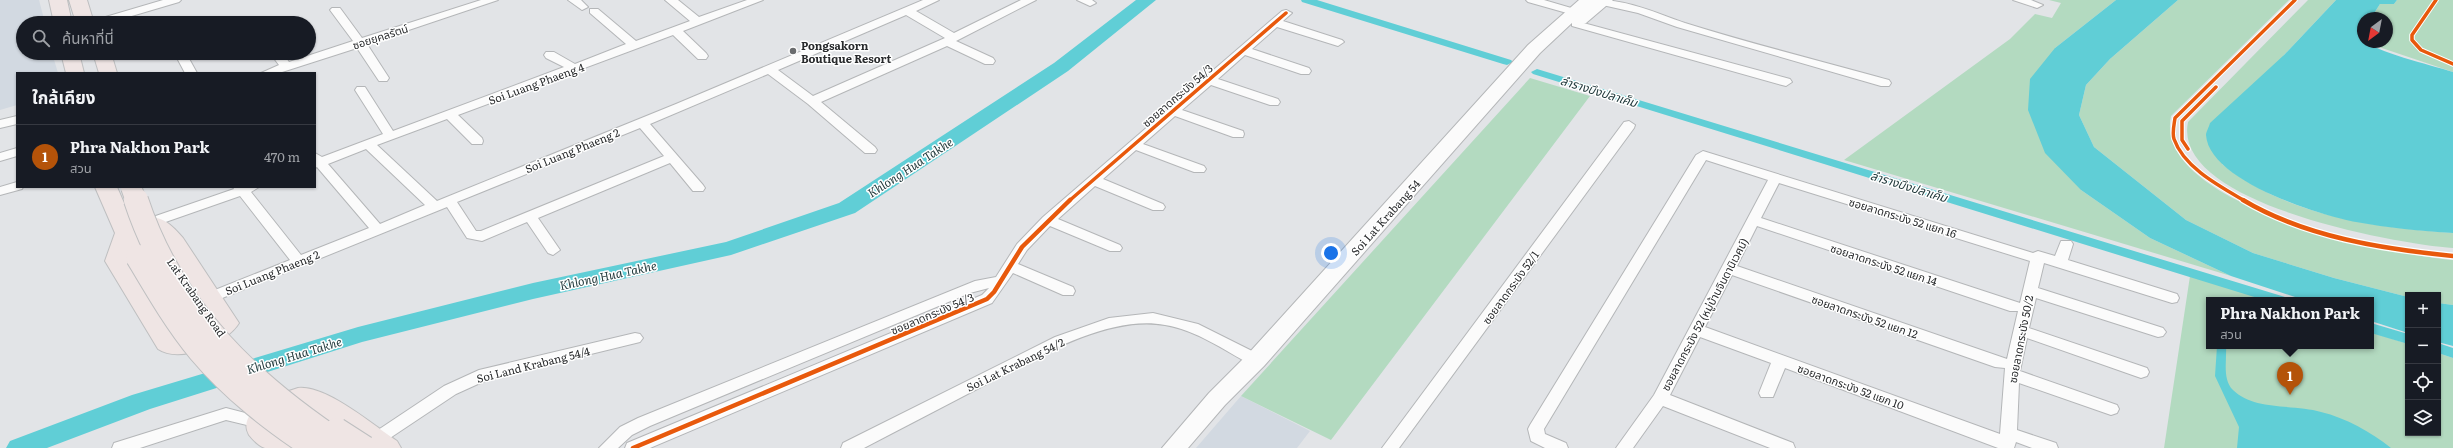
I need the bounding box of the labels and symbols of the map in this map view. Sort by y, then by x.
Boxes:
north arrow [2357,12,2393,48]
street label: ซอยยุคลรัตน์ [350,19,410,53]
place label: Pongsakorn Boutique Resort [801,37,891,66]
marker: Pongsakorn Boutique Resort [788,46,798,56]
street label: Soi Luang Phaeng 4 [486,58,586,108]
street label: ซอยลาดกระบัง 54/3 [1138,60,1216,130]
water label: ลำรางบึงปลาเค็ม [1558,71,1641,112]
street label: Soi Luang Phaeng 2 [522,124,622,176]
water label: Khlong Hua Takhe [864,132,957,201]
water label: ลำรางบึงปลาเค็ม [1868,166,1951,207]
street label: Soi Lat Krabang 54 [1347,176,1423,258]
street label: ซอยลาดกระบัง 52 แยก 16 [1847,193,1959,241]
street label: ซอยลาดกระบัง 52 (หมู่บ้านจินดานิเวศน์) [1657,235,1751,393]
street label: ซอยลาดกระบัง 52 แยก 14 [1828,239,1940,289]
your location [1321,243,1341,263]
street label: Soi Luang Phaeng 2 [222,246,322,298]
street label: ซอยลาดกระบัง 52/1 [1478,247,1542,327]
street label: Lat Krabang Road [164,254,230,340]
water label: Khlong Hua Takhe [558,256,658,294]
street label: ซอยลาดกระบัง 54/3 [888,288,976,338]
street label: ซอยลาดกระบัง 52 แยก 12 [1810,290,1921,342]
street label: ซอยลาดกระบัง 50/2 [2004,293,2036,384]
water label: Khlong Hua Takhe [244,332,344,378]
street label: Soi Lat Krabang 54/2 [963,333,1067,395]
street label: Soi Land Krabang 54/4 [475,342,591,386]
street label: ซอยลาดกระบัง 52 แยก 10 [1796,359,1906,413]
pin: 1 [2277,362,2303,395]

